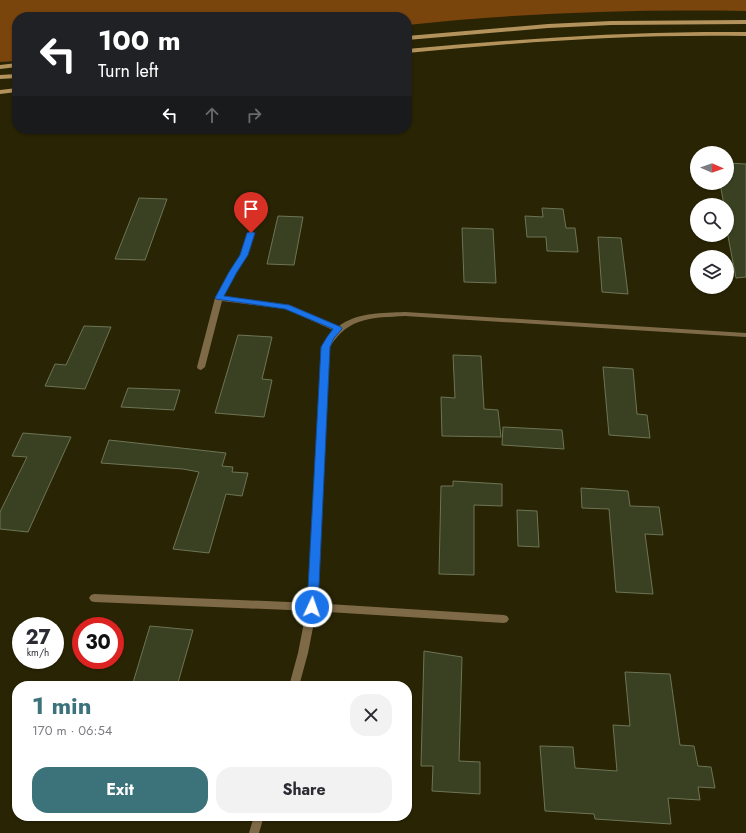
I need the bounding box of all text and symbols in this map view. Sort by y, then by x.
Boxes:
text: 100 m [98,20,181,61]
icon: left [32,28,84,80]
text: Turn left [98,58,158,84]
icon: left [159,104,181,126]
icon: ahead [201,104,223,126]
icon: right [243,104,265,126]
north arrow [690,146,734,190]
map controls [690,146,734,294]
pin [234,192,268,233]
icon: arrive [240,198,262,220]
button: search [690,198,734,242]
button: layers [690,250,734,294]
position arrow [291,586,333,628]
speed limit sign: 30 [72,617,124,669]
text: 27 [25,623,51,652]
text: km/h [27,645,49,660]
text: 1 min [32,688,92,723]
button: close [350,694,392,736]
text: 170 m · 06:54 [32,721,112,740]
button: Exit [32,767,208,813]
button: Share [216,767,392,813]

